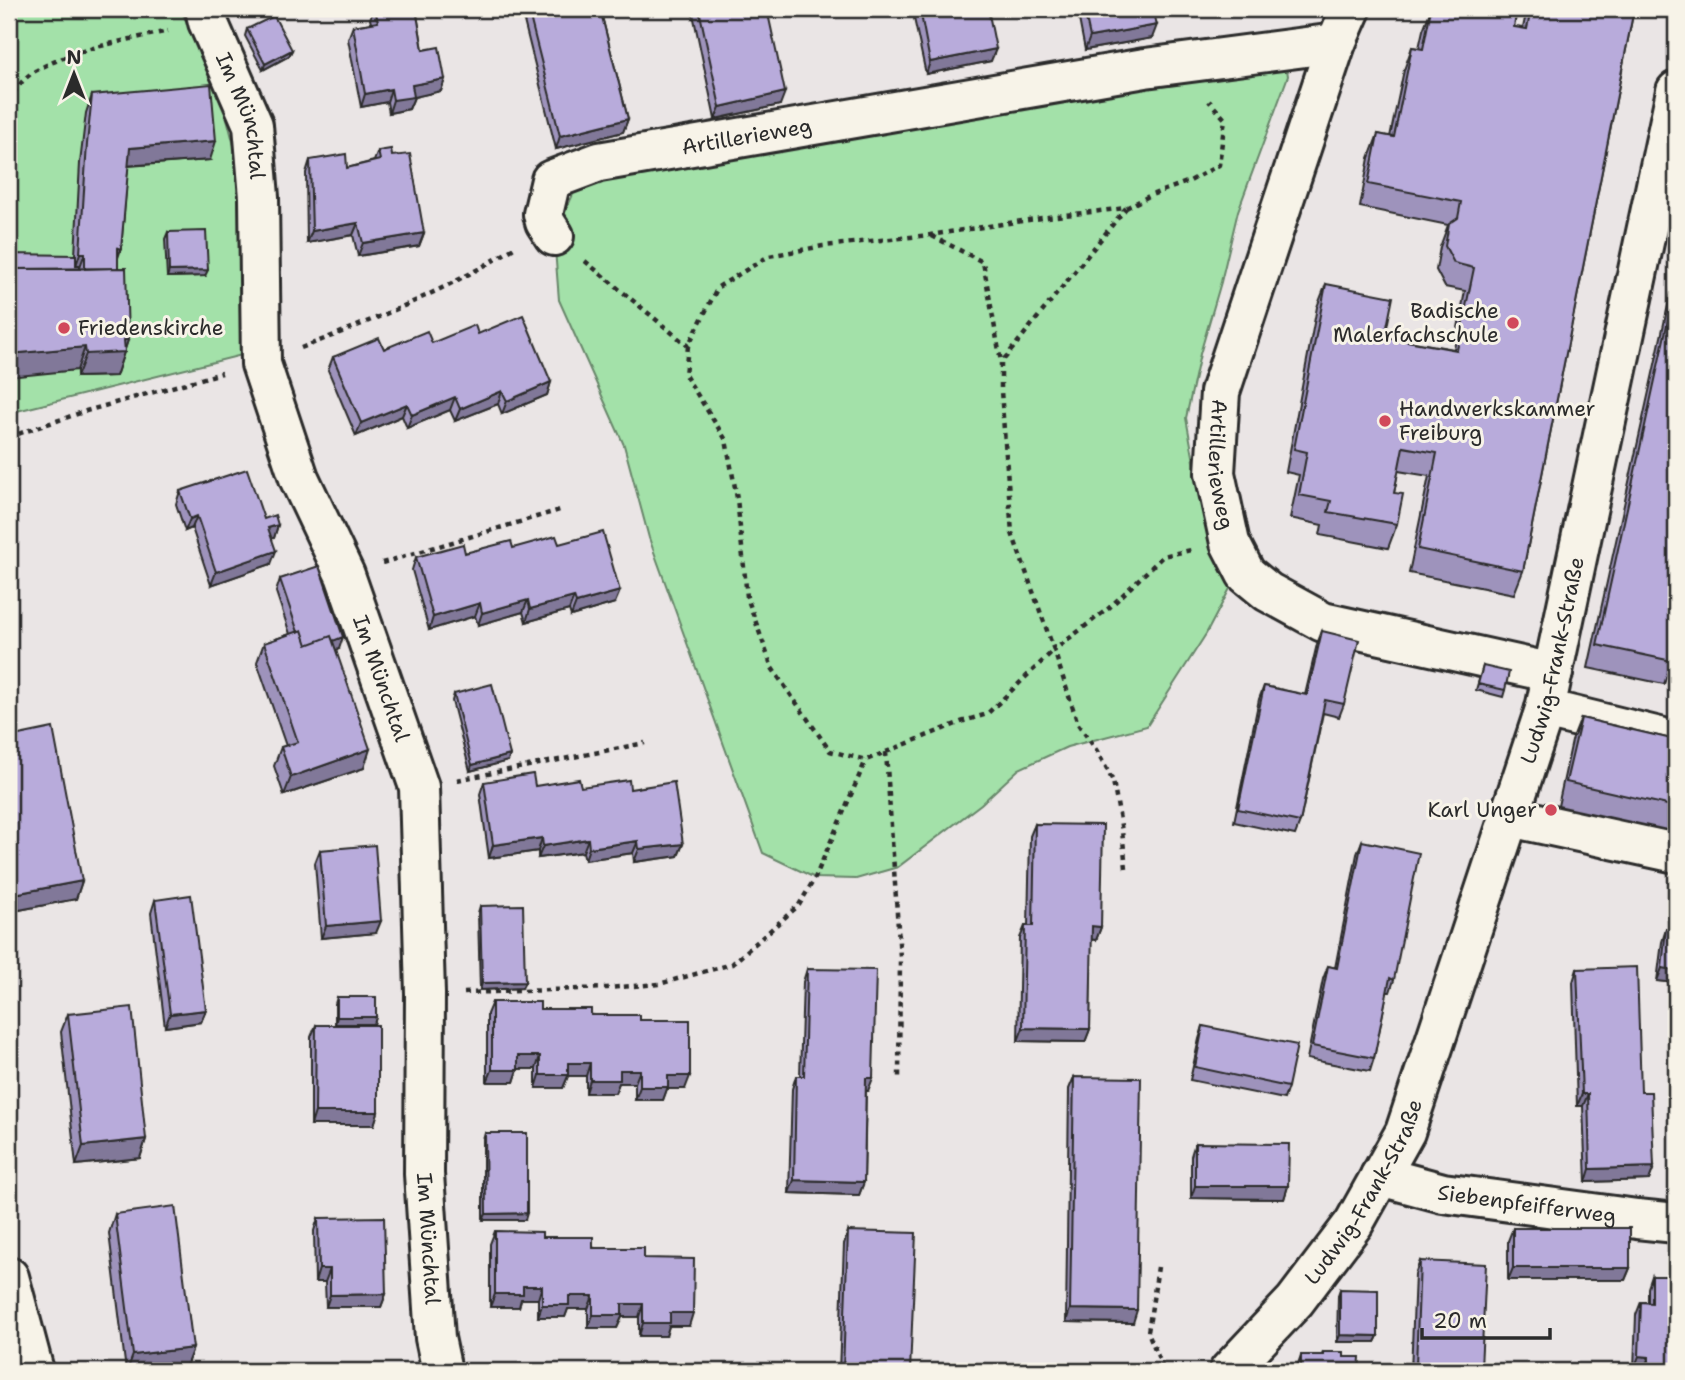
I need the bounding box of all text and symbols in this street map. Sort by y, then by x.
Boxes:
north arrow [38,38,108,108]
text: N [66,45,82,70]
street label: Im Münchtal [209,48,272,181]
street label: Artillerieweg [679,112,814,162]
place label: Badische Malerfachschule [1333,297,1499,349]
place label: Friedenskirche [78,314,224,342]
marker: Badische Malerfachschule [1505,315,1521,331]
marker: Friedenskirche [56,320,72,336]
place label: Handwerkskammer Freiburg [1399,395,1596,447]
street label: Artillerieweg [1201,398,1241,532]
marker: Handwerkskammer Freiburg [1377,413,1393,429]
street label: Ludwig-Frank-Straße [1514,554,1591,767]
street label: Im Münchtal [346,611,416,746]
place label: Karl Unger [1428,796,1537,824]
marker: Karl Unger [1543,802,1559,818]
street label: Ludwig-Frank-Straße [1298,1096,1429,1291]
street label: Im Münchtal [410,1172,447,1306]
street label: Siebenpfeifferweg [1436,1178,1618,1230]
scale bar [1422,1296,1550,1340]
text: 20 m [1433,1307,1487,1335]

